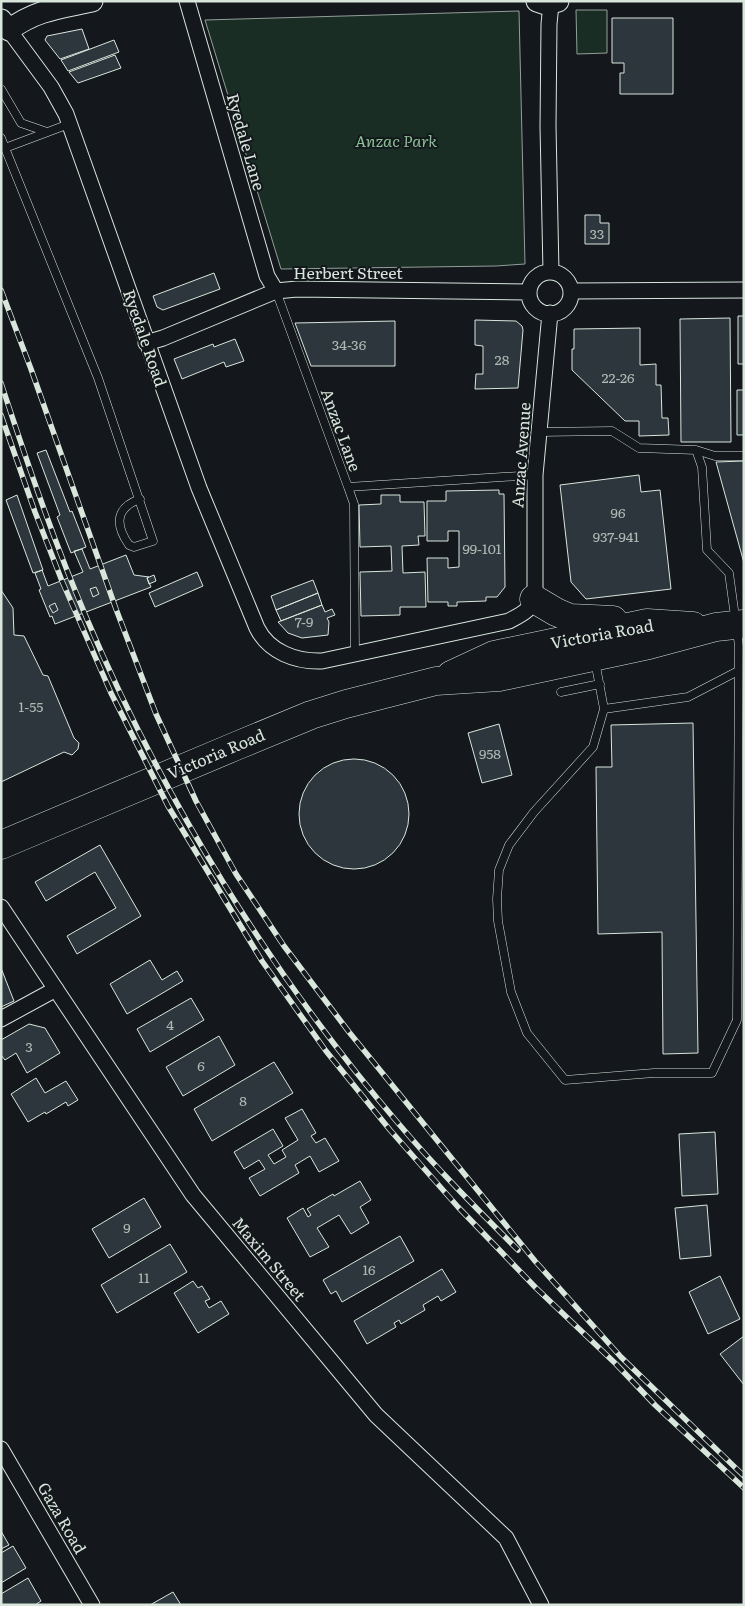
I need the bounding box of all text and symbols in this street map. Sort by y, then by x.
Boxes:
street label: Ryedale Lane [222,90,272,193]
park label: Anzac Park [355,128,437,152]
house number: 33 [590,223,604,243]
street label: Herbert Street [293,260,403,284]
street label: Ryedale Road [118,286,174,390]
house number: 34-36 [332,334,367,354]
house number: 28 [495,349,510,369]
house number: 22-26 [601,367,635,387]
street label: Anzac Lane [316,385,368,475]
street label: Anzac Avenue [504,401,536,508]
house number: 96 [611,502,626,522]
house number: 937-941 [593,526,640,546]
house number: 99-101 [462,538,502,558]
house number: 7-9 [295,611,313,631]
street label: Victoria Road [549,612,655,654]
house number: 1-55 [19,696,43,716]
street label: Victoria Road [163,722,268,784]
house number: 958 [479,743,501,763]
house number: 4 [166,1014,174,1034]
house number: 3 [25,1036,33,1056]
house number: 6 [197,1055,205,1075]
house number: 8 [239,1090,247,1110]
street label: Maxim Street [227,1211,312,1306]
house number: 9 [123,1217,131,1237]
house number: 16 [362,1259,376,1279]
house number: 11 [138,1267,150,1287]
street label: Gaza Road [33,1477,93,1558]

